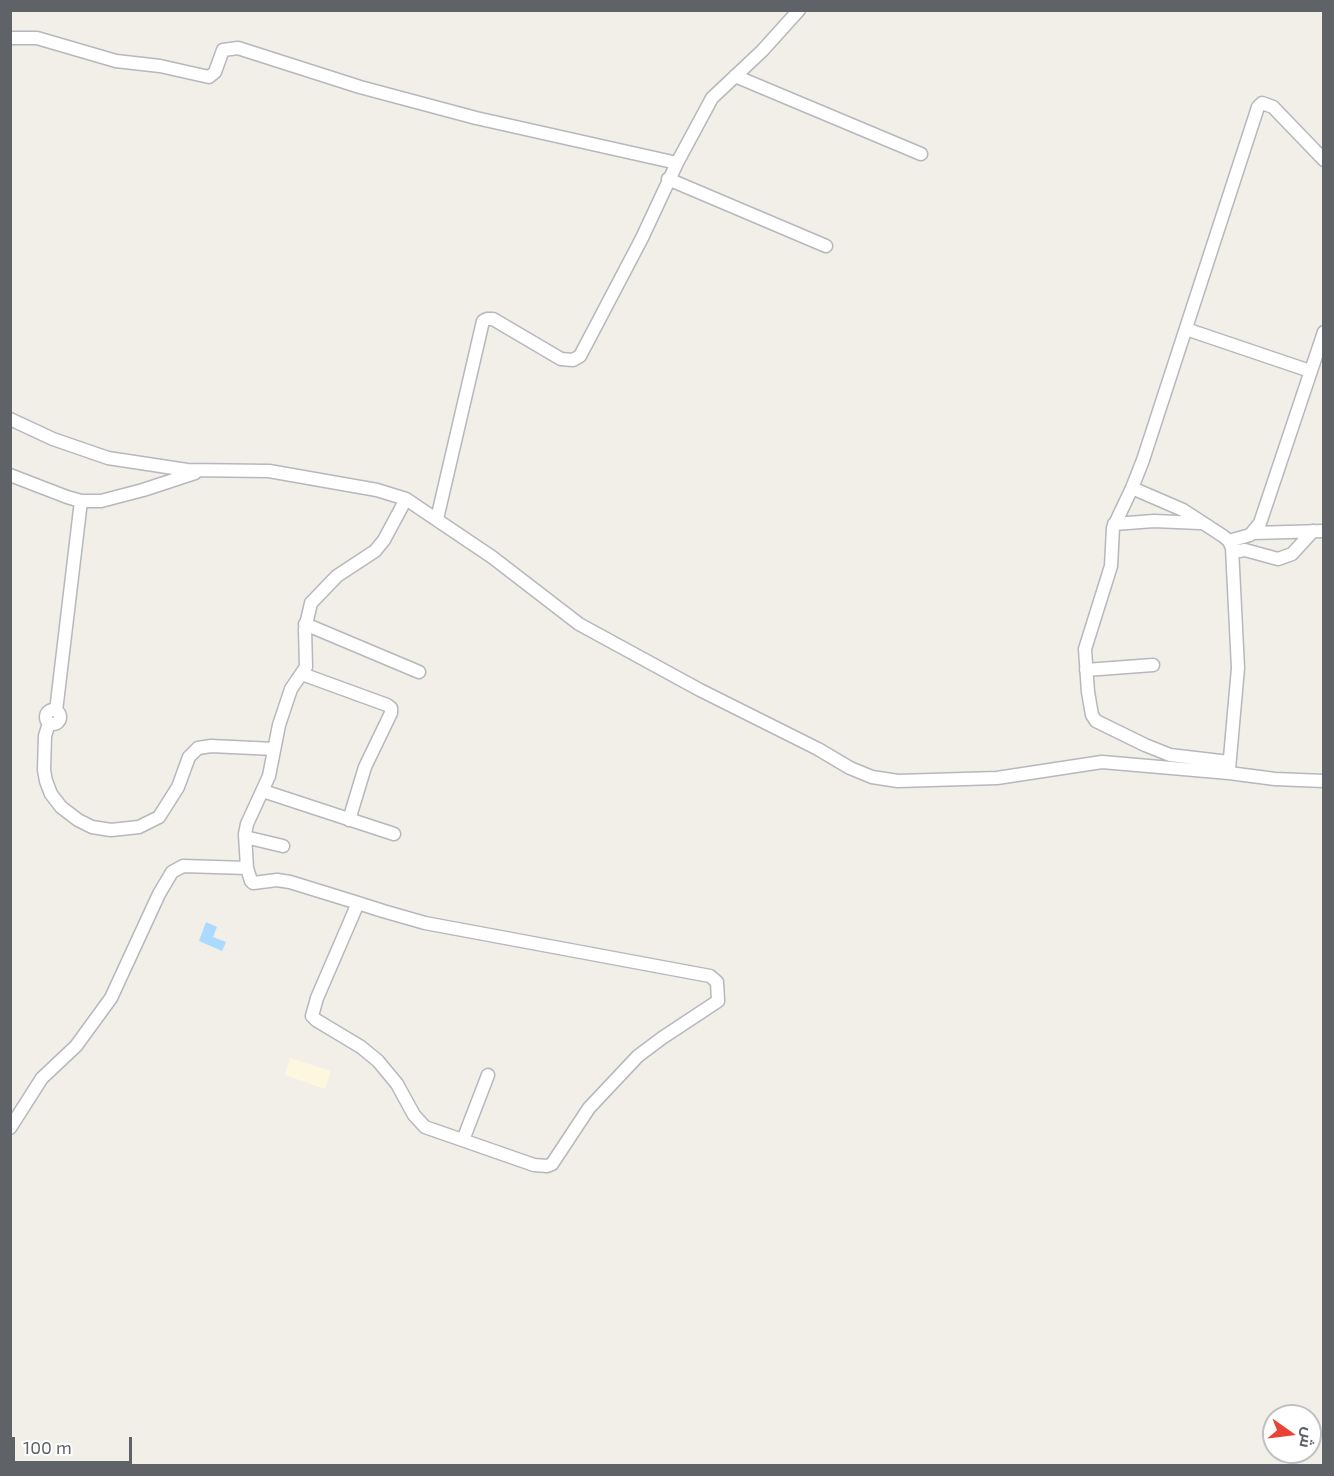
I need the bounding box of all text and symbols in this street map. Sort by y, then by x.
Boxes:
north arrow [1262,1404,1322,1464]
scale bar [15,1425,135,1463]
text: ش [1296,1426,1320,1450]
text: 100 m [23,1436,72,1458]

